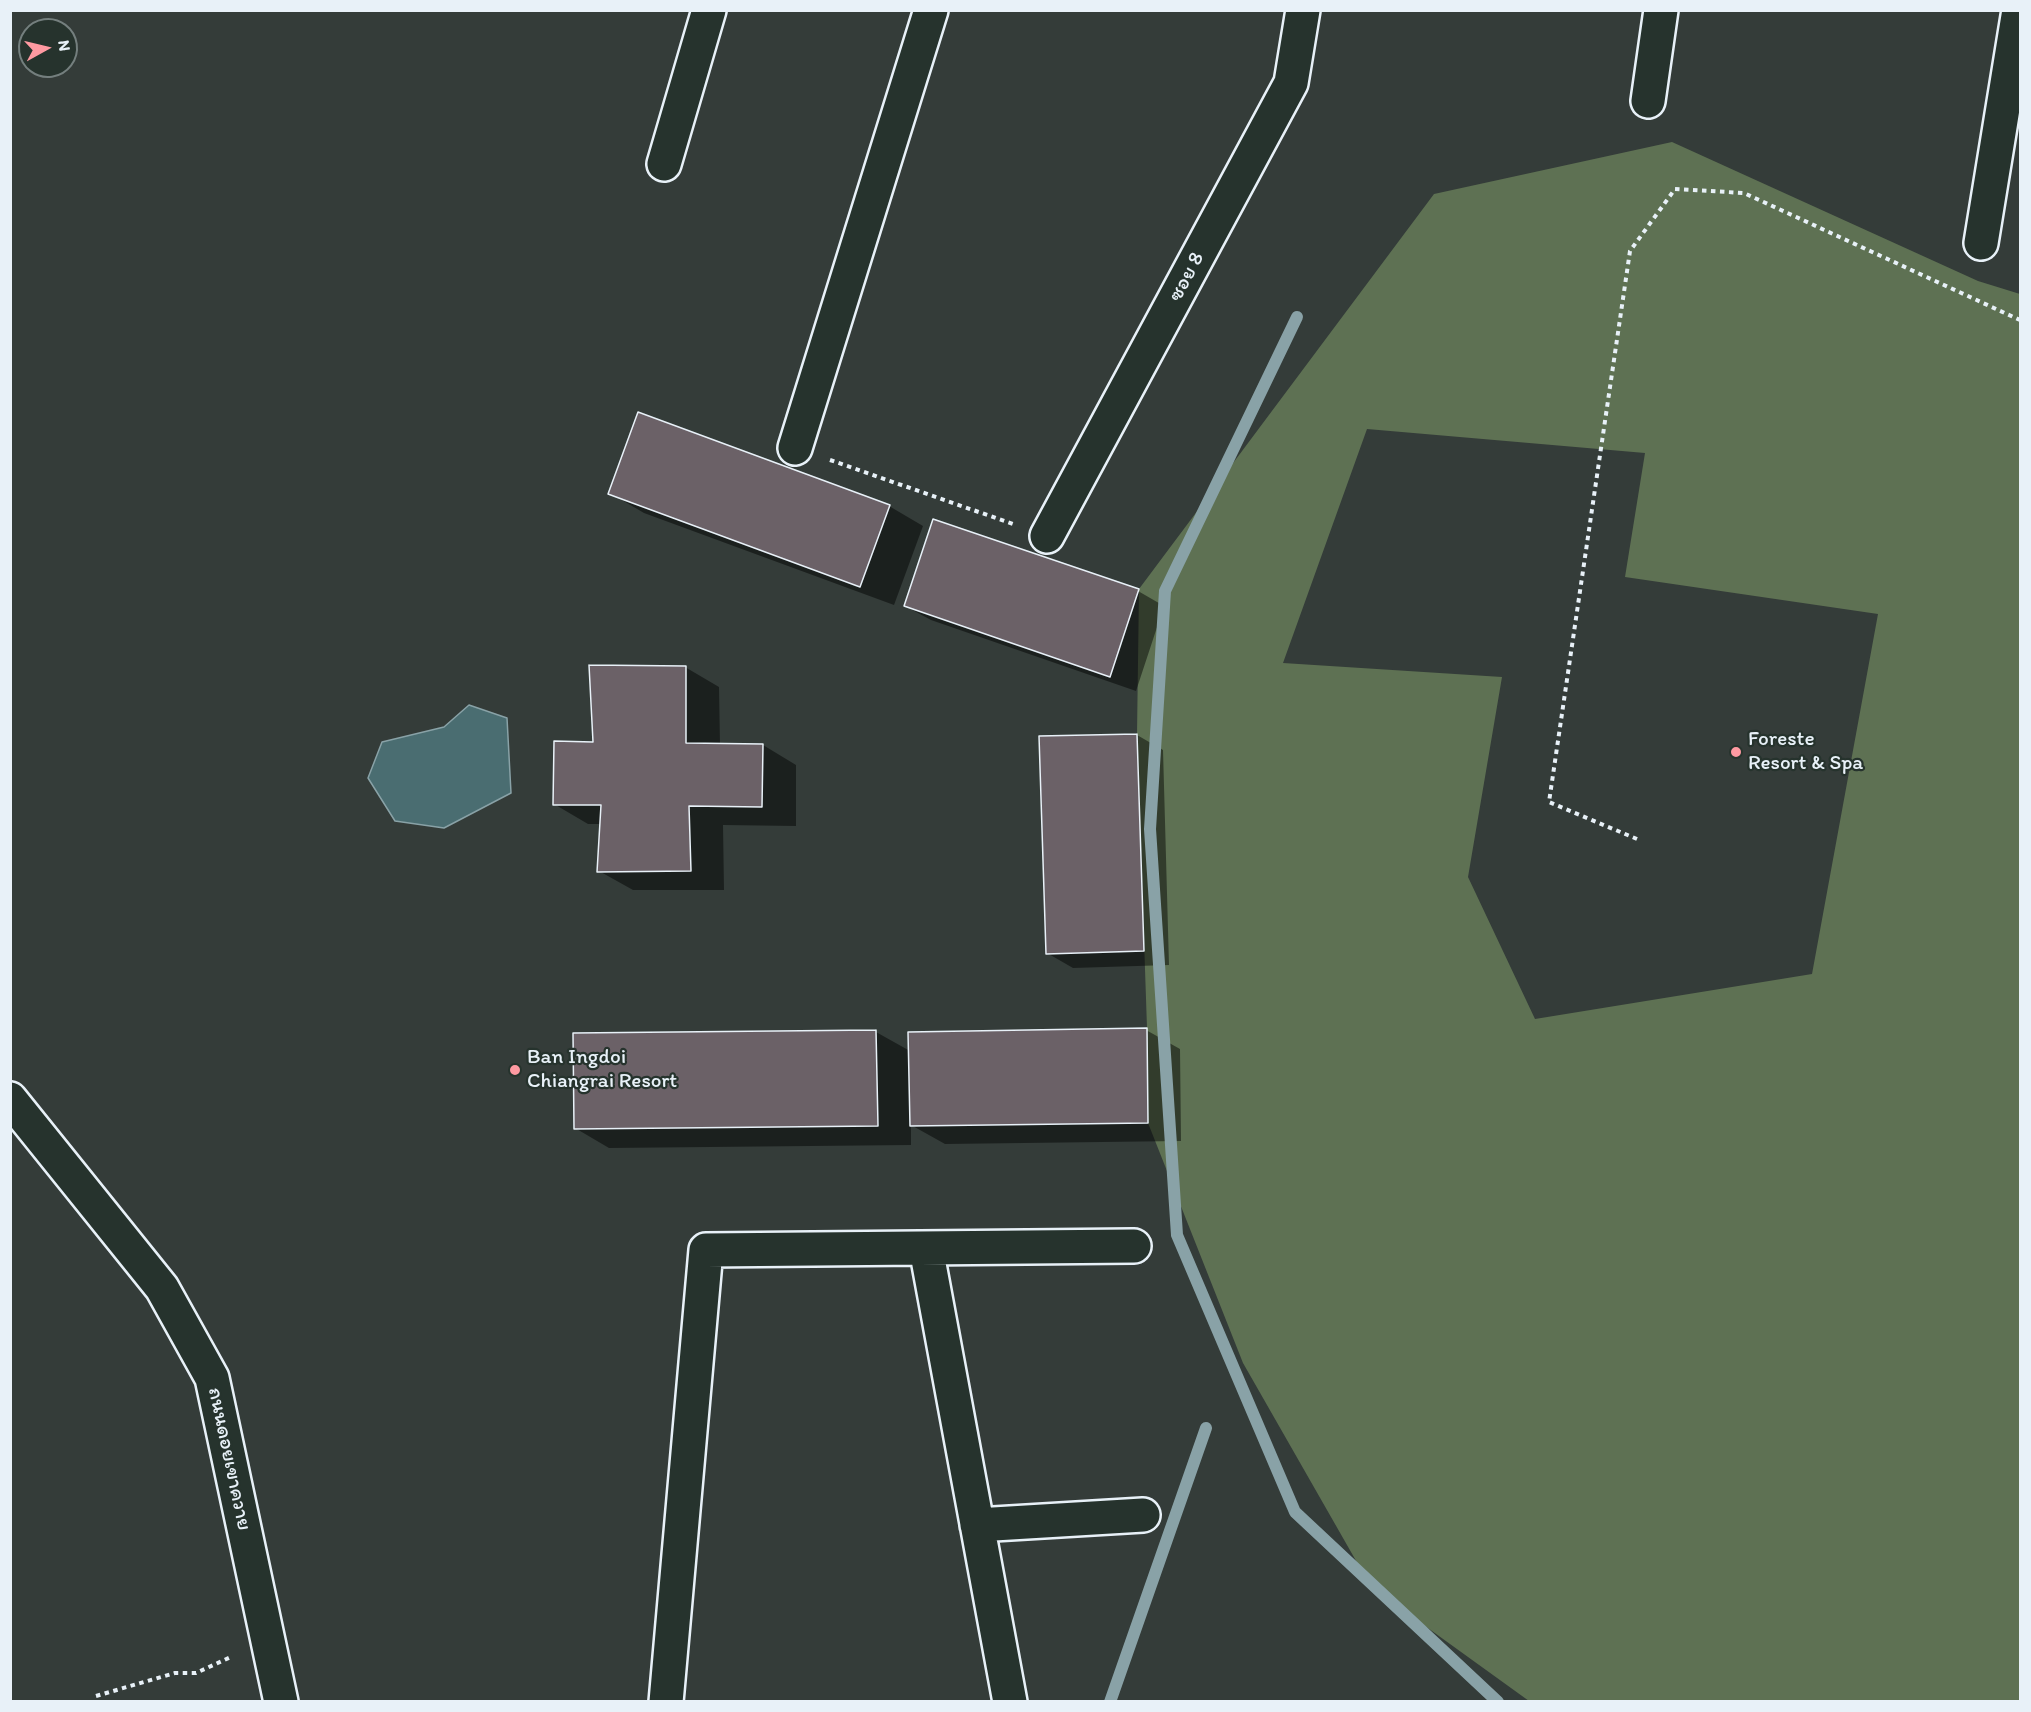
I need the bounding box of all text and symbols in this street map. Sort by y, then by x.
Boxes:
north arrow [18,18,78,78]
text: N [54,39,74,52]
street label: ซอย 8 [1164,248,1210,306]
place label: Foreste Resort & Spa [1748,727,1863,777]
marker: Foreste Resort & Spa [1729,745,1743,759]
place label: Ban Ingdoi Chiangrai Resort [527,1045,677,1095]
marker: Ban Ingdoi Chiangrai Resort [508,1063,522,1077]
street label: ถนนดอยเขาควาย [202,1385,256,1533]

